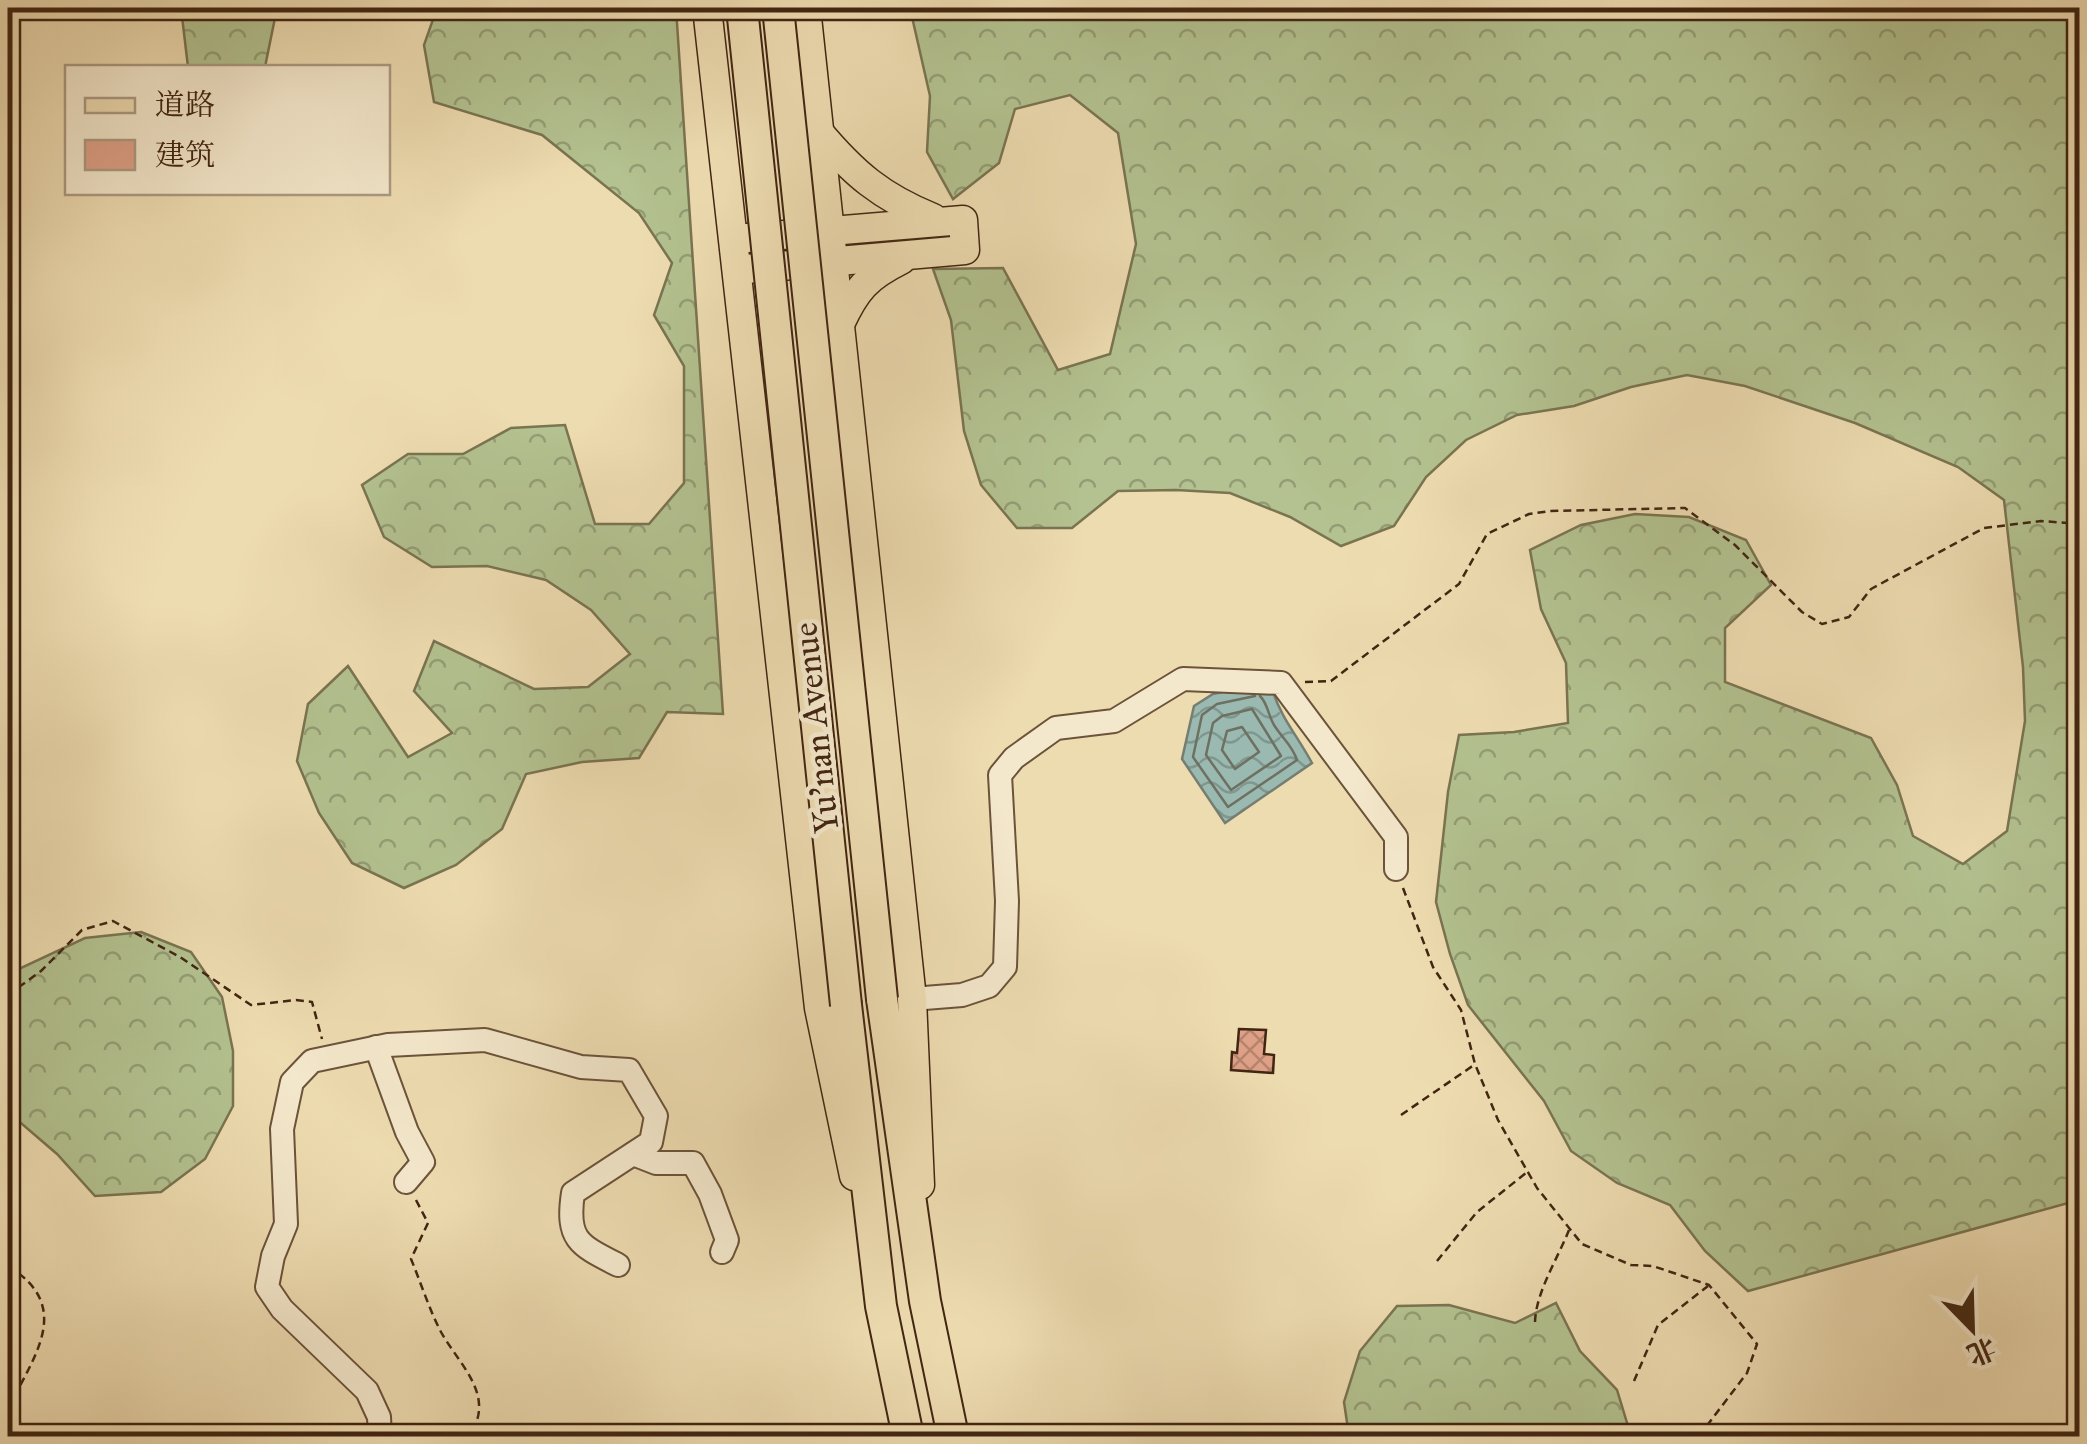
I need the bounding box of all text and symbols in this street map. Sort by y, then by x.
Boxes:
legend [65,65,390,195]
text: 道路 [155,87,215,123]
text: 建筑 [155,137,215,173]
street label: Yu'nan Avenue [784,620,848,836]
north arrow [1922,1279,2022,1379]
text: 北 [1962,1330,2001,1373]

